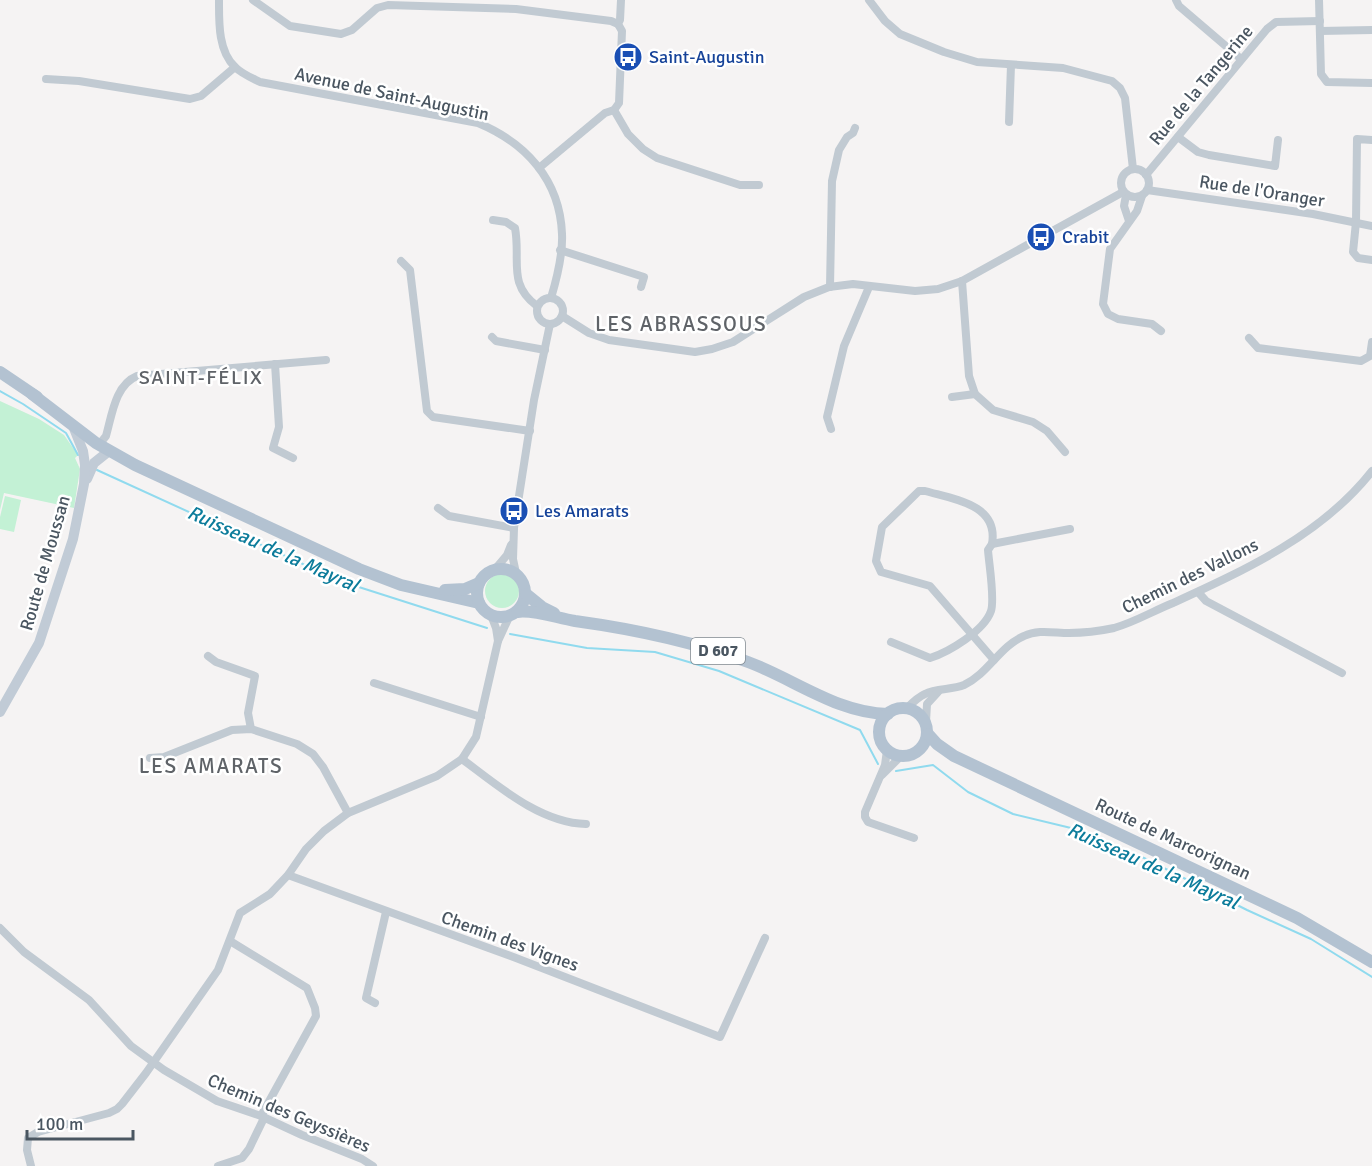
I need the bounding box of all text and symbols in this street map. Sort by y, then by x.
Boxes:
street label: Rue de la Tangerine [1144,21,1258,149]
bus stop icon: Saint-Augustin [612,41,644,73]
place label: Saint-Augustin [649,46,764,68]
street label: Avenue de Saint-Augustin [293,63,491,125]
street label: Rue de l'Oranger [1198,170,1327,212]
bus stop icon: Crabit [1025,221,1057,253]
place label: Crabit [1062,226,1109,248]
district label: LES ABRASSOUS [595,311,767,337]
district label: SAINT-FÉLIX [139,365,263,390]
street label: Route de Moussan [15,493,75,633]
bus stop icon: Les Amarats [498,495,530,527]
water label: Ruisseau de la Mayral [183,500,364,599]
place label: Les Amarats [535,500,629,522]
street label: Chemin des Vallons [1118,533,1262,619]
road number: D 607 [691,638,745,664]
district label: LES AMARATS [139,753,283,779]
street label: Route de Marcorignan [1092,793,1254,885]
water label: Ruisseau de la Mayral [1063,817,1244,916]
street label: Chemin des Vignes [438,906,582,976]
street label: Chemin des Geyssières [204,1069,374,1157]
scale bar [27,1103,134,1141]
text: 100 m [36,1113,83,1135]

